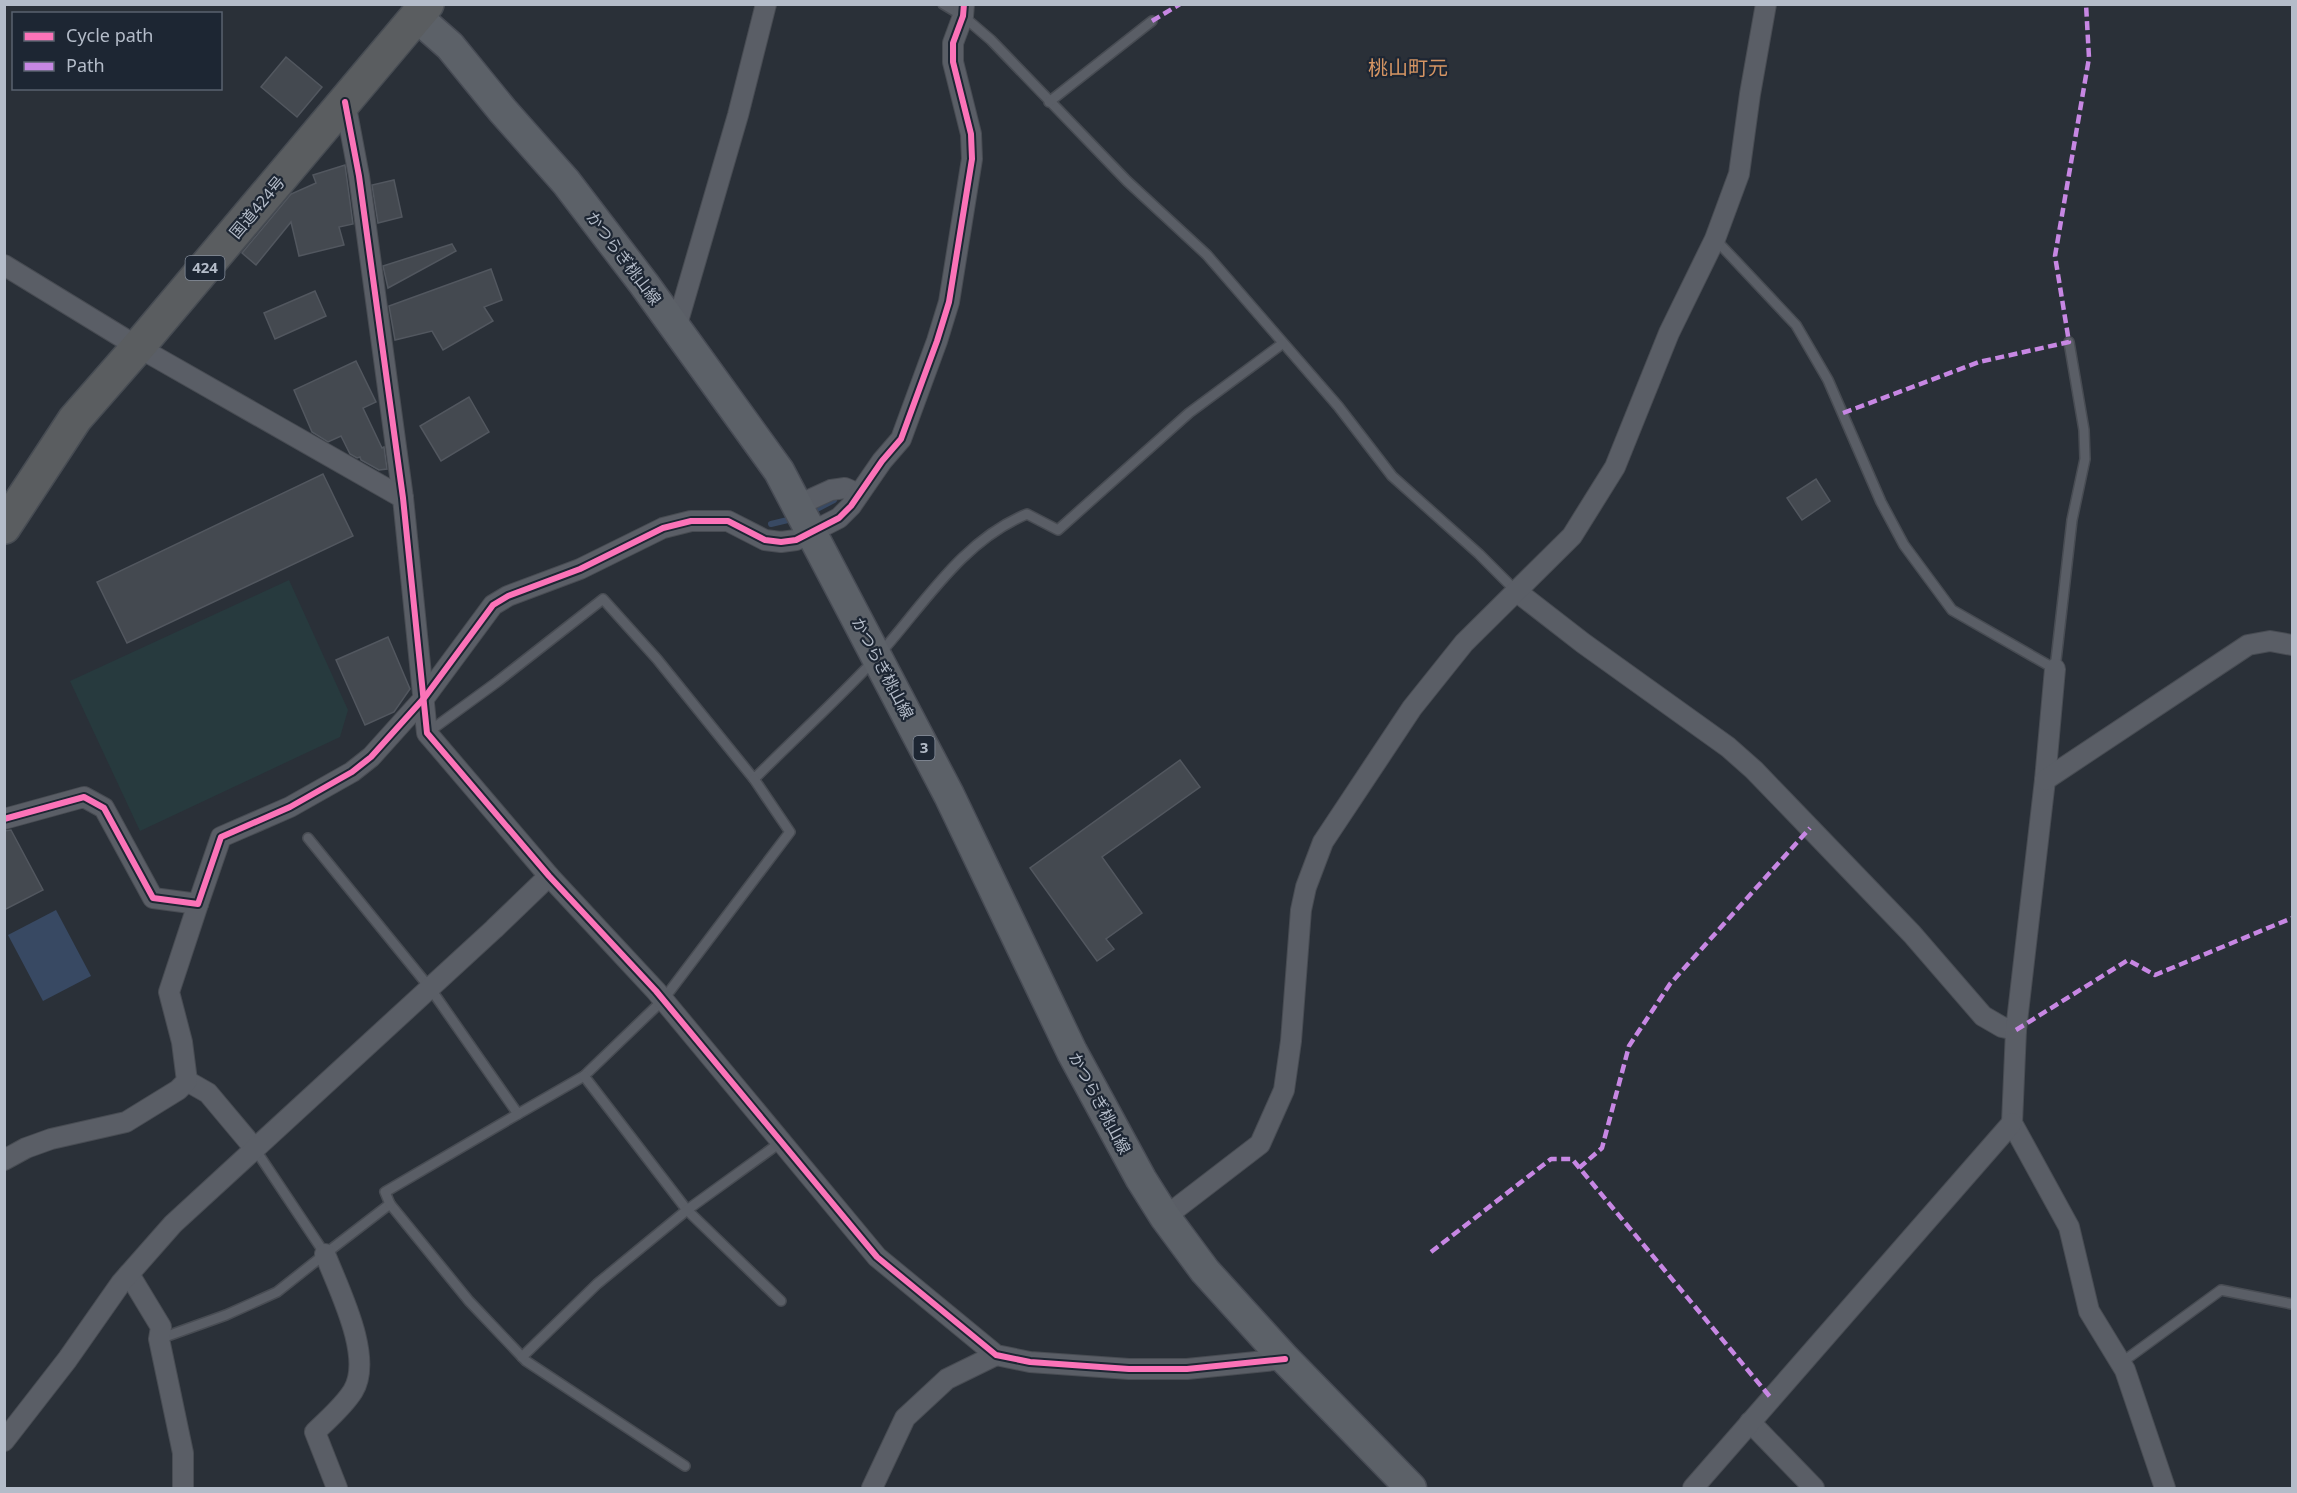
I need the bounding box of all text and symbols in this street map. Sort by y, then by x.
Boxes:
legend [12,12,222,90]
text: Cycle path [66,23,153,47]
text: Path [66,53,105,77]
district label: 桃山町元 [1368,54,1448,81]
street label: 国道424号 [224,171,290,243]
street label: かつらぎ桃山線 [582,207,666,309]
road number: 424 [186,256,224,280]
street label: かつらぎ桃山線 [847,613,919,723]
road number: 3 [914,736,934,760]
street label: かつらぎ桃山線 [1064,1048,1136,1158]

